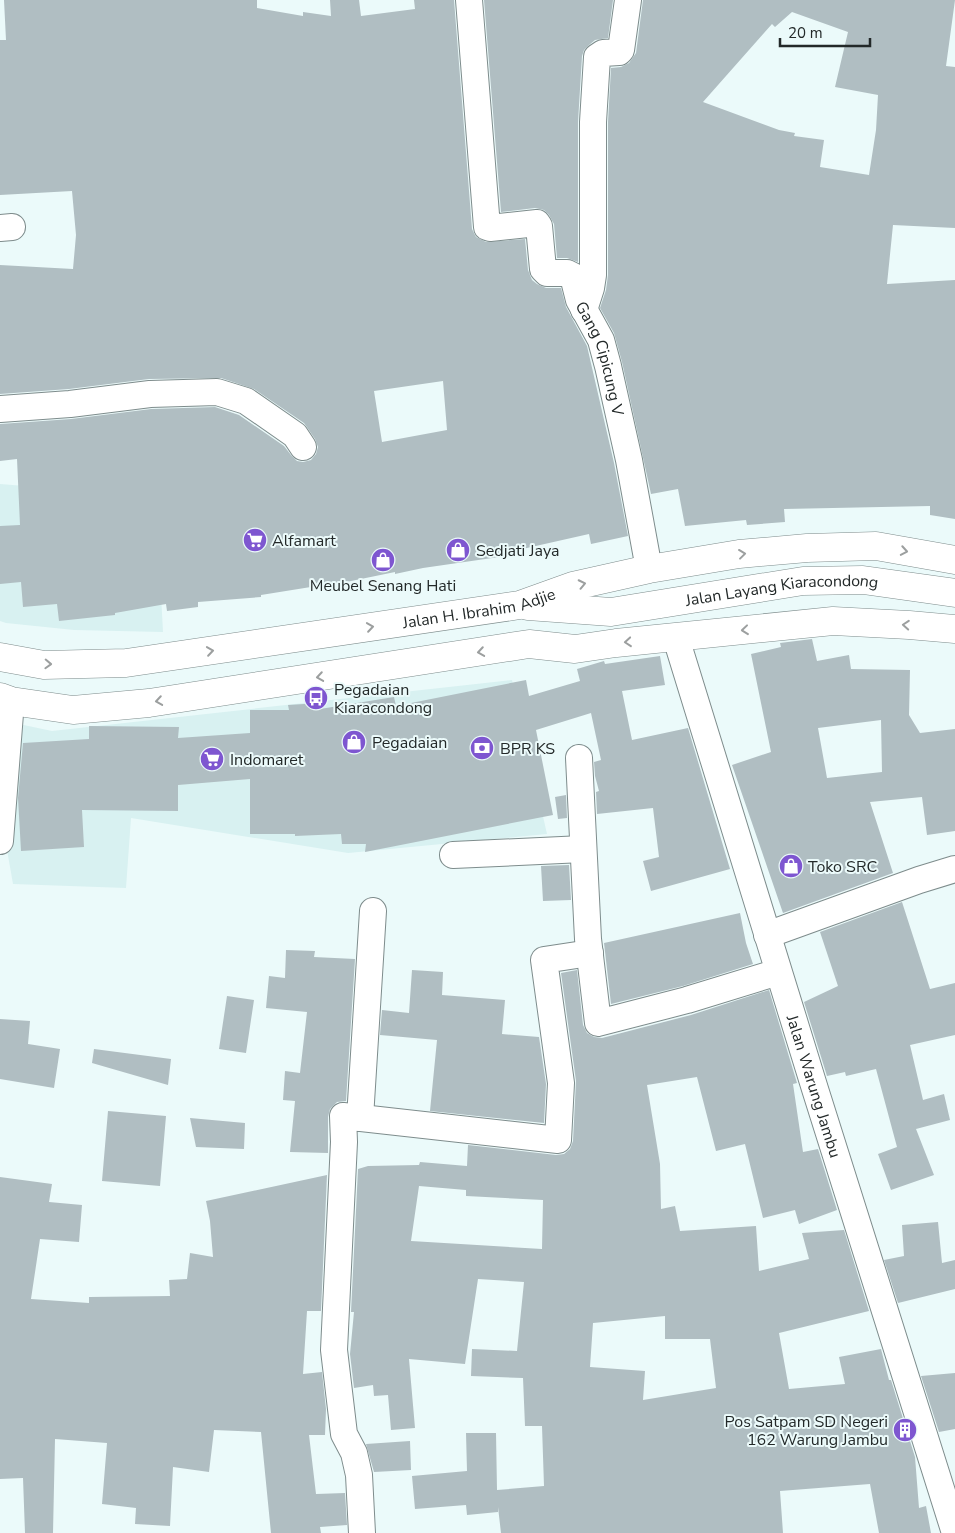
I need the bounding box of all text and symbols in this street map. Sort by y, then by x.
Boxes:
scale bar [780,15,870,47]
text: 20 m [788,23,823,43]
street label: Gang Cipicung V [570,298,629,419]
supermarket icon: Alfamart [242,527,268,553]
place label: Alfamart [272,530,336,552]
shop icon: Sedjati Jaya [445,537,471,563]
place label: Sedjati Jaya [476,540,560,562]
one-way arrow [899,546,908,556]
shop icon: Meubel Senang Hati [370,547,396,573]
one-way arrow [738,549,746,560]
street label: Jalan Layang Kiaracondong [683,570,880,612]
place label: Meubel Senang Hati [310,575,456,597]
one-way arrow [578,579,587,590]
street label: Jalan H. Ibrahim Adjie [400,583,559,634]
one-way arrow [902,619,910,630]
one-way arrow [367,622,375,633]
one-way arrow [740,625,748,636]
one-way arrow [623,636,631,647]
one-way arrow [206,646,214,657]
one-way arrow [476,646,484,657]
one-way arrow [44,659,52,670]
one-way arrow [316,671,324,681]
place label: Pegadaian Kiaracondong [334,679,432,719]
bus stop icon: Pegadaian Kiaracondong [303,685,329,711]
one-way arrow [155,696,164,706]
shop icon: Pegadaian [341,729,367,755]
place label: Pegadaian [372,732,447,754]
bank icon: BPR KS [469,735,495,761]
place label: BPR KS [500,738,555,760]
supermarket icon: Indomaret [199,746,225,772]
place label: Indomaret [230,749,304,771]
shop icon: Toko SRC [778,853,804,879]
place label: Toko SRC [808,856,878,878]
street label: Jalan Warung Jambu [781,1011,846,1161]
place label: Pos Satpam SD Negeri 162 Warung Jambu [724,1411,888,1451]
building icon: Pos Satpam SD Negeri 162 Warung Jambu [892,1417,918,1443]

